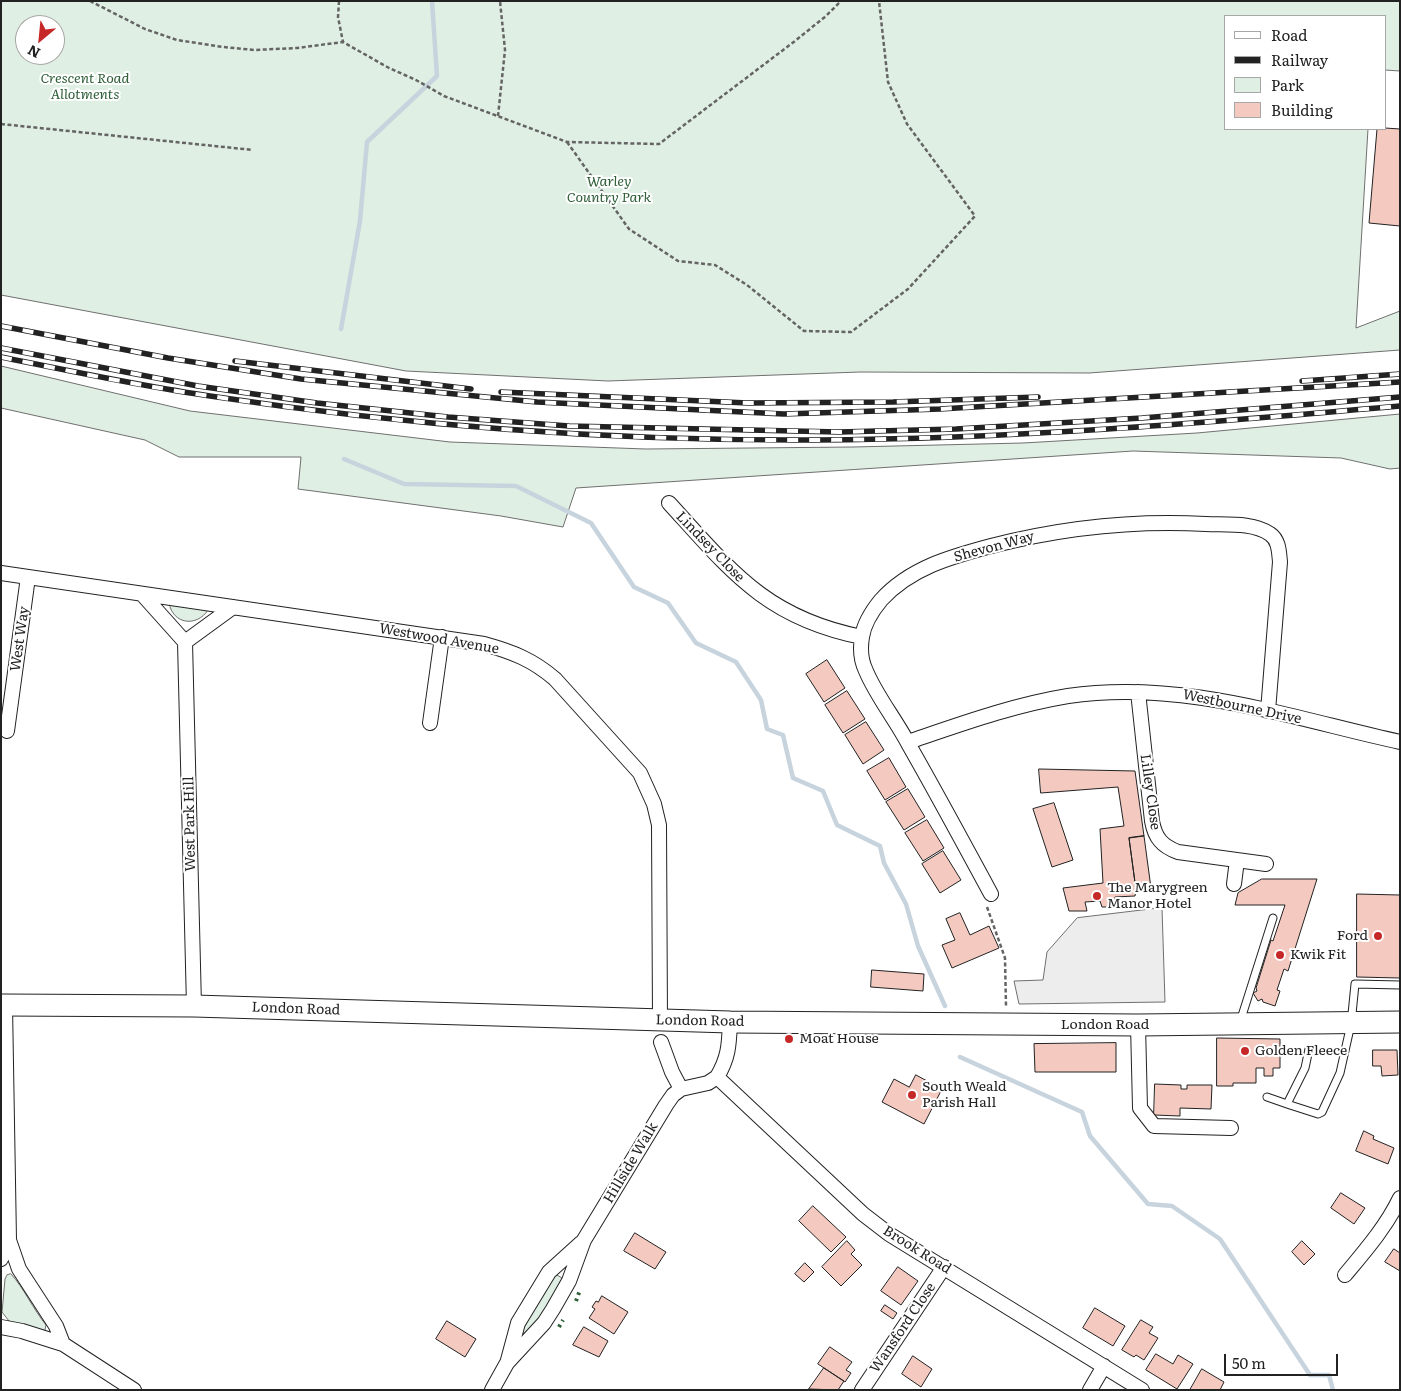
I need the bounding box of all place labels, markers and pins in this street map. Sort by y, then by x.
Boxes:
place label: The Marygreen Manor Hotel [1107,880,1208,912]
marker: The Marygreen Manor Hotel [1091,890,1103,902]
place label: Ford [1337,928,1368,944]
marker: Ford [1372,930,1384,942]
place label: Kwik Fit [1290,947,1346,963]
marker: Kwik Fit [1274,949,1286,961]
place label: Moat House [799,1031,879,1047]
marker: Moat House [783,1033,795,1045]
place label: Golden Fleece [1255,1043,1347,1059]
marker: Golden Fleece [1239,1045,1251,1057]
place label: South Weald Parish Hall [922,1079,1007,1112]
marker: South Weald Parish Hall [906,1089,918,1101]

